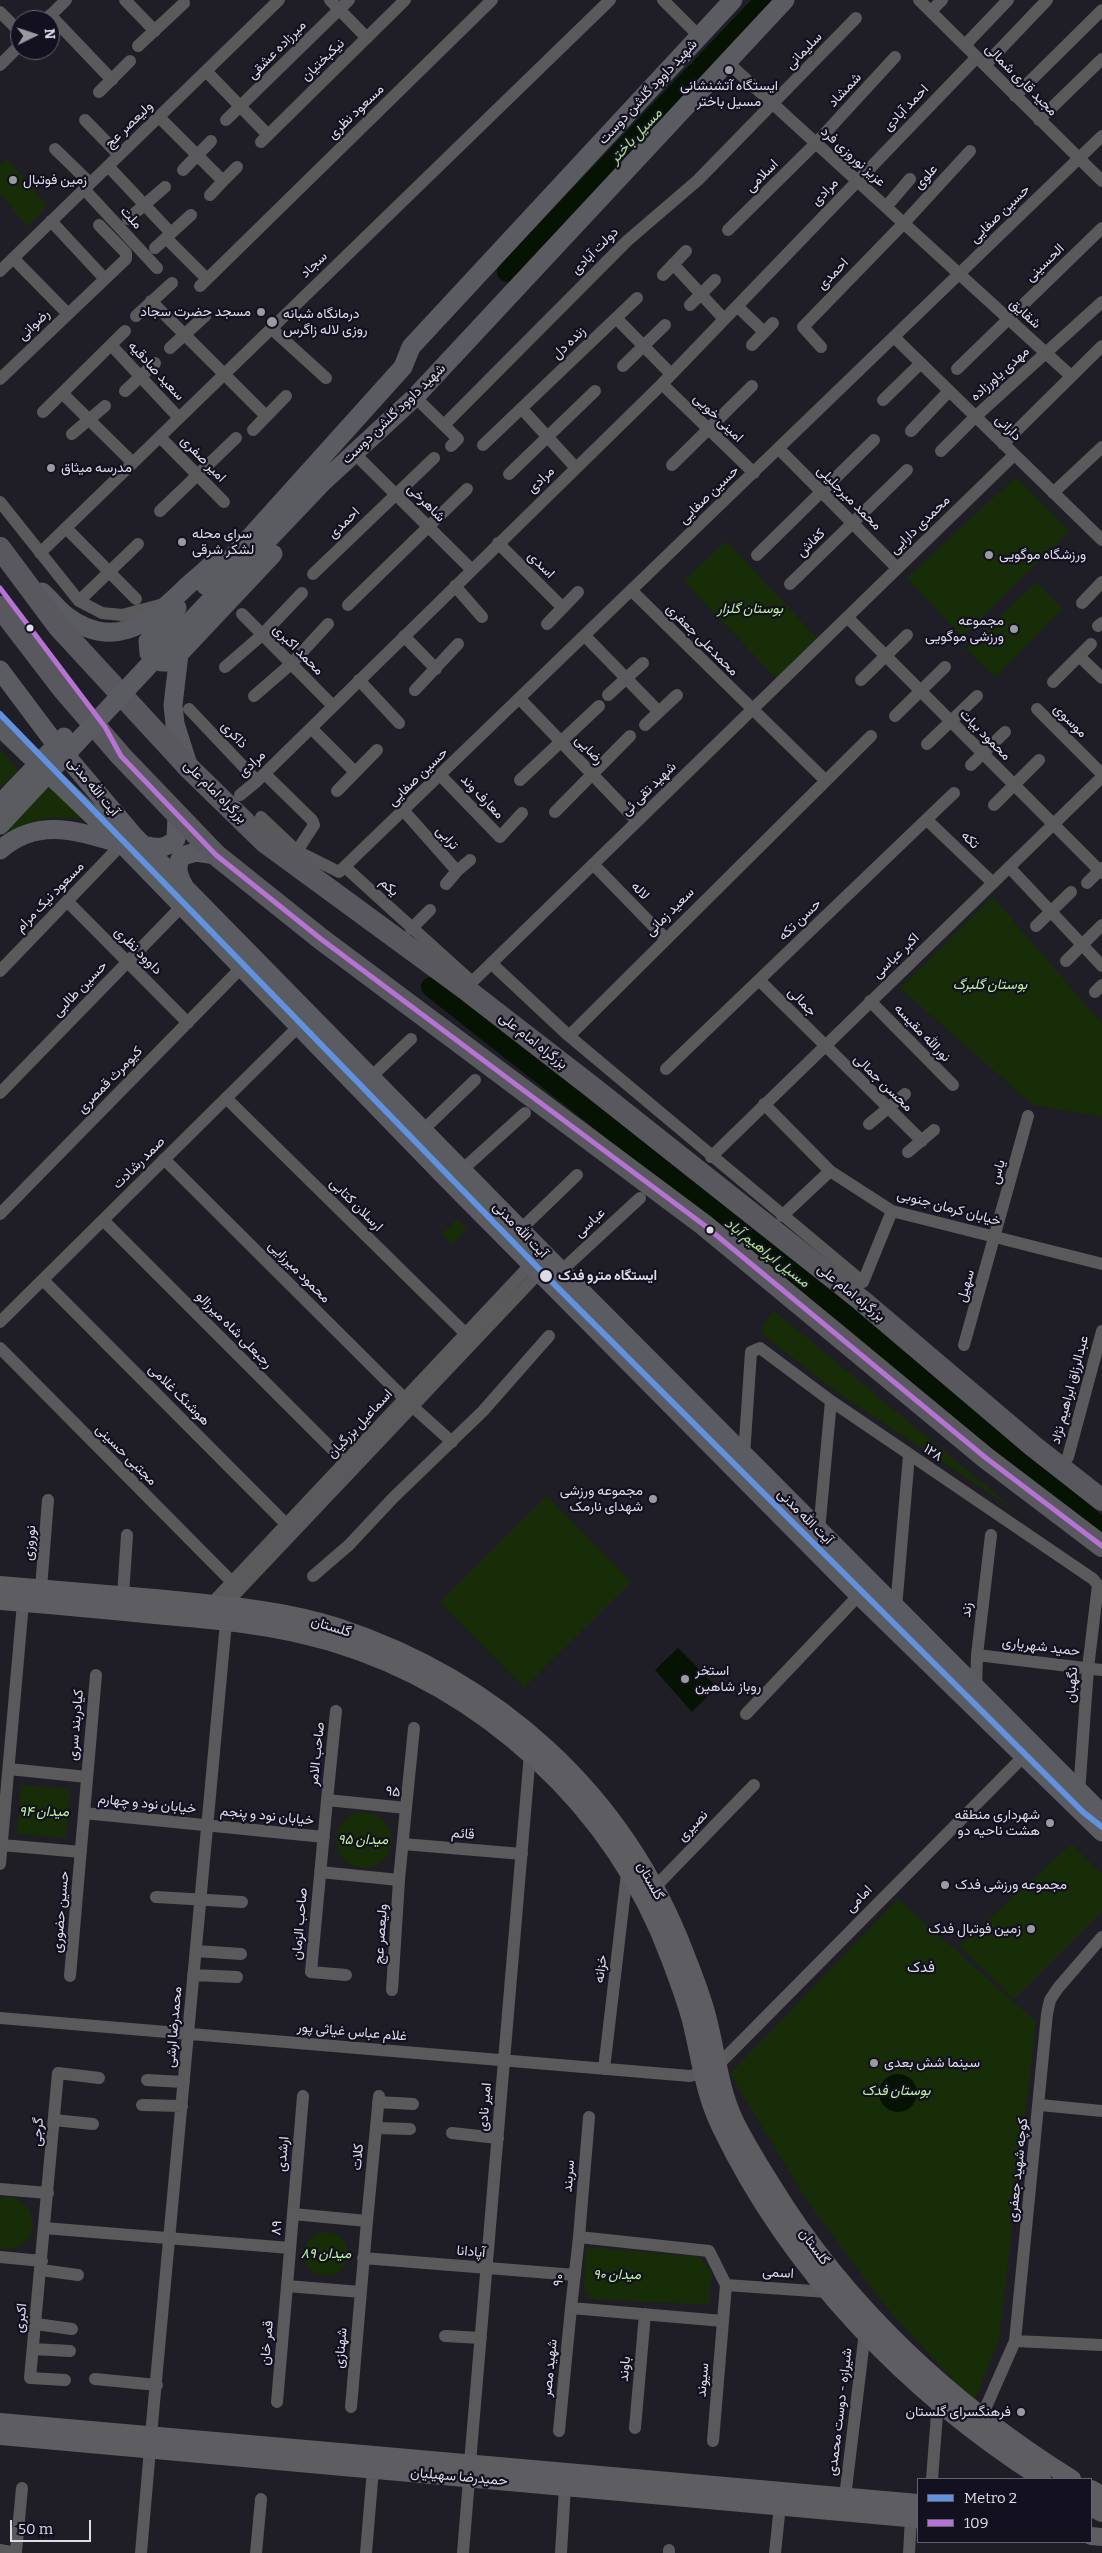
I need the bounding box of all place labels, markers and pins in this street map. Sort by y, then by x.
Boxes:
marker: ایستگاه آتشنشانی مسیل باختر [723,64,735,76]
place label: ایستگاه آتشنشانی مسیل باختر [680,78,778,110]
place label: زمین فوتبال [23,172,87,188]
marker: زمین فوتبال [7,174,19,186]
place label: مسجد حضرت سجاد [140,304,251,320]
marker: مسجد حضرت سجاد [255,306,267,318]
place label: درمانگاه شبانه روزی لاله زاگرس [283,306,367,338]
marker: درمانگاه شبانه روزی لاله زاگرس [265,315,279,329]
place label: مدرسه میثاق [61,460,132,476]
marker: مدرسه میثاق [45,462,57,474]
place label: سرای محله لشکر شرقی [192,526,254,558]
marker: سرای محله لشکر شرقی [176,536,188,548]
place label: ورزشگاه موگویی [999,547,1086,563]
marker: ورزشگاه موگویی [983,549,995,561]
place label: مجموعه ورزشی موگویی [925,613,1004,646]
unlabelled marker [25,623,35,633]
marker: مجموعه ورزشی موگویی [1008,623,1020,635]
unlabelled marker [705,1225,715,1235]
marker: ایستگاه مترو فدک [538,1268,554,1284]
place label: ایستگاه مترو فدک [558,1268,657,1284]
place label: مجموعه ورزشی شهدای نارمک [560,1483,643,1515]
marker: مجموعه ورزشی شهدای نارمک [647,1493,659,1505]
place label: استخر روباز شاهین [695,1663,761,1695]
marker: استخر روباز شاهین [679,1673,691,1685]
place label: شهرداری منطقه هشت ناحیه دو [954,1807,1040,1840]
marker: شهرداری منطقه هشت ناحیه دو [1044,1817,1056,1829]
place label: مجموعه ورزشی فدک [955,1877,1067,1893]
marker: مجموعه ورزشی فدک [939,1879,951,1891]
place label: زمین فوتبال فدک [928,1921,1021,1937]
marker: زمین فوتبال فدک [1025,1923,1037,1935]
place label: سینما شش بعدی [884,2055,980,2071]
marker: سینما شش بعدی [868,2057,880,2069]
place label: فرهنگسرای گلستان [906,2404,1011,2420]
marker: فرهنگسرای گلستان [1015,2406,1027,2418]

